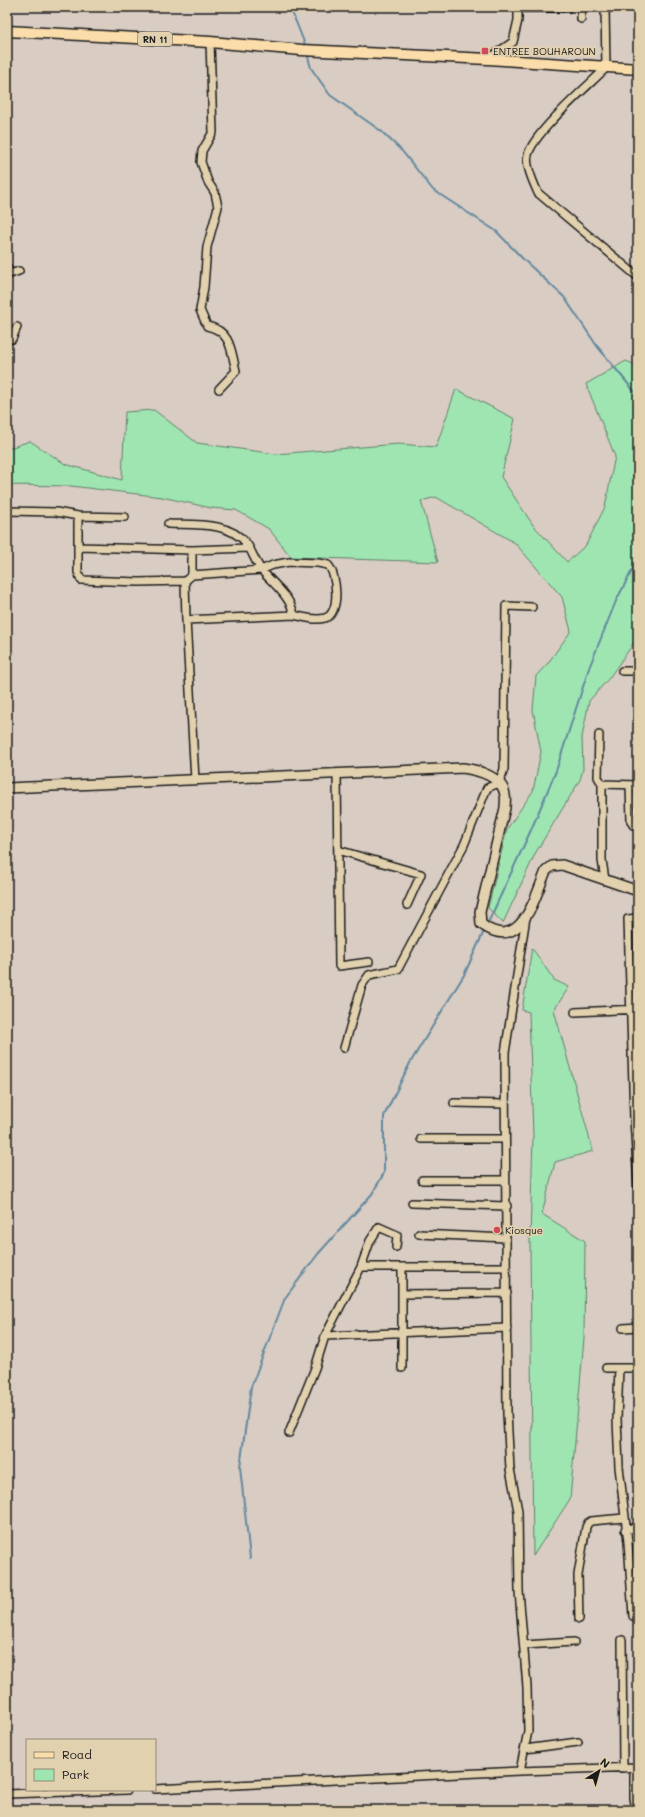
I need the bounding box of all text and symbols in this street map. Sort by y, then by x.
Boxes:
road number: RN 11 [138,32,172,46]
place label: ENTREE BOUHAROUN [493,44,596,58]
marker: ENTREE BOUHAROUN [480,46,490,56]
place label: Kiosque [505,1223,543,1237]
marker: Kiosque [492,1225,502,1235]
legend [26,1739,156,1791]
text: Road [62,1746,92,1762]
north arrow [579,1751,619,1791]
text: N [597,1754,613,1771]
text: Park [62,1766,89,1782]

